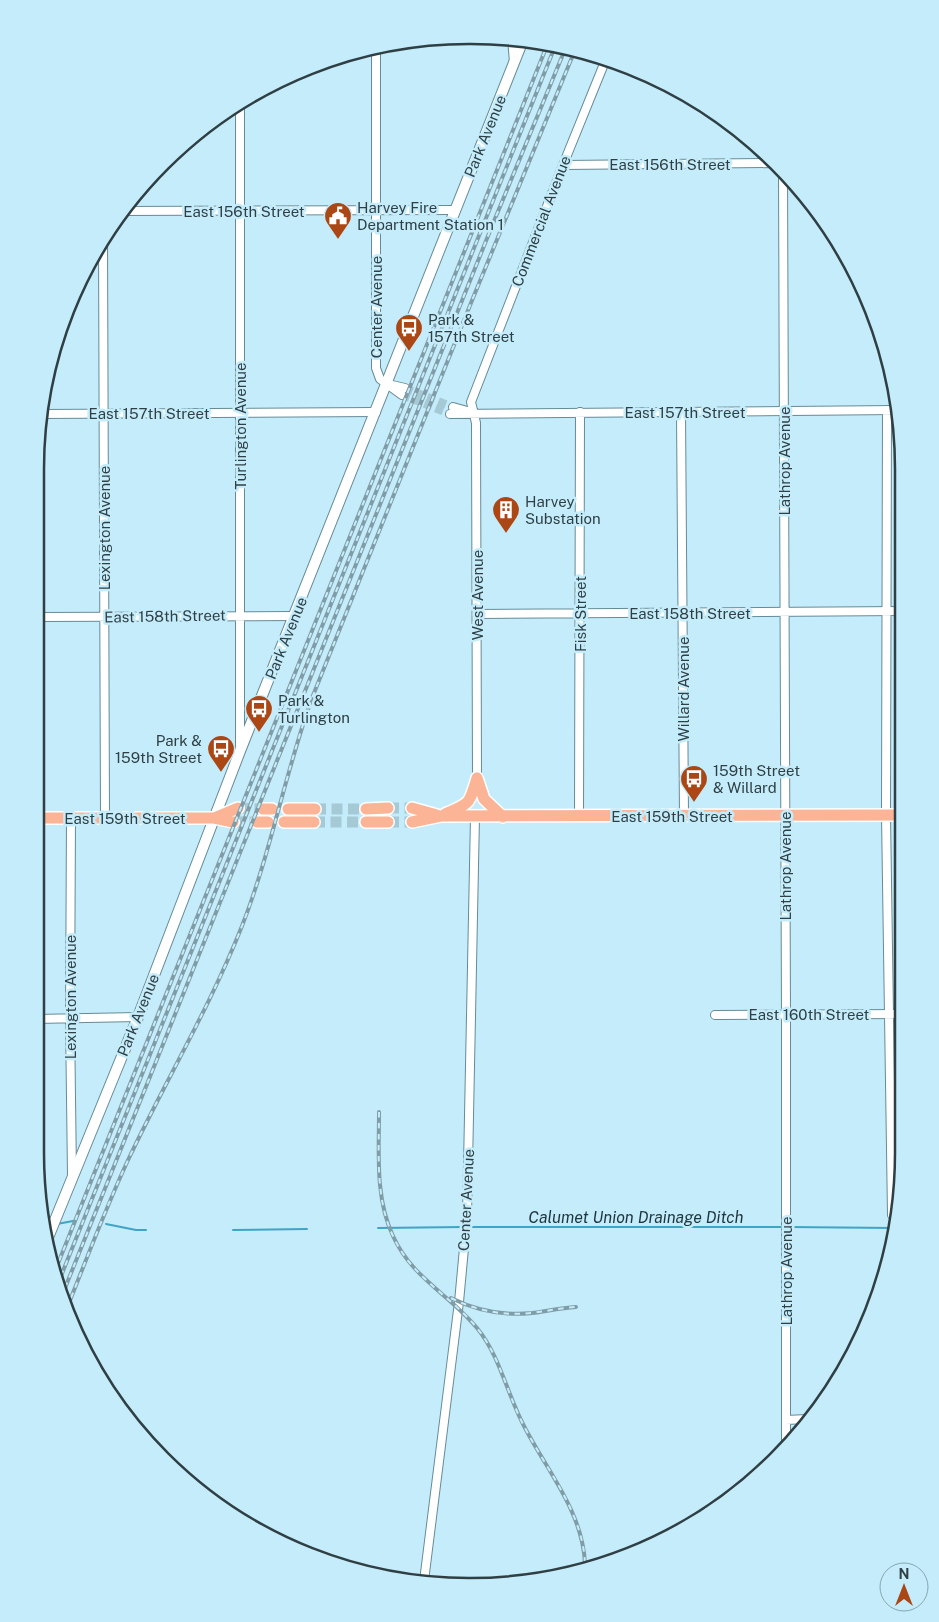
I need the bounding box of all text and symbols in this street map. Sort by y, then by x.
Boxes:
street label: Park Avenue [461,92,509,180]
street label: Commercial Avenue [508,153,574,289]
street label: East 156th Street [609,156,731,173]
place label: Harvey Fire Department Station 1 [357,199,504,233]
public building icon: Harvey Fire Department Station 1 [323,201,353,240]
street label: East 156th Street [183,203,305,220]
street label: Center Avenue [368,256,385,358]
place label: Park & 157th Street [428,311,515,345]
bus stop icon: Park & 157th Street [394,313,424,352]
street label: Turlington Avenue [232,363,249,490]
street label: East 157th Street [625,404,746,421]
street label: East 157th Street [89,405,210,422]
street label: Lathrop Avenue [776,406,793,516]
street label: Lexington Avenue [96,466,113,590]
place label: Harvey Substation [525,493,601,527]
building icon: Harvey Substation [491,495,521,534]
street label: West Avenue [469,550,486,640]
street label: Fisk Street [572,576,589,652]
street label: Park Avenue [262,594,310,682]
street label: East 158th Street [629,605,751,622]
street label: East 158th Street [104,606,226,626]
street label: Willard Avenue [675,636,692,742]
place label: Park & Turlington [278,692,350,726]
bus stop icon: Park & Turlington [244,694,274,733]
place label: Park & 159th Street [115,732,202,766]
bus stop icon: Park & 159th Street [206,734,236,773]
place label: 159th Street & Willard [713,762,800,796]
bus stop icon: 159th Street & Willard [679,764,709,803]
street label: East 159th Street [611,808,733,825]
street label: East 159th Street [64,810,186,827]
street label: Lathrop Avenue [777,811,794,921]
street label: Lexington Avenue [62,935,79,1059]
street label: Park Avenue [114,971,162,1059]
street label: East 160th Street [749,1006,870,1023]
street label: Center Avenue [455,1148,477,1252]
water label: Calumet Union Drainage Ditch [528,1208,744,1227]
street label: Lathrop Avenue [778,1216,795,1326]
north arrow [879,1562,929,1612]
text: N [899,1566,909,1582]

